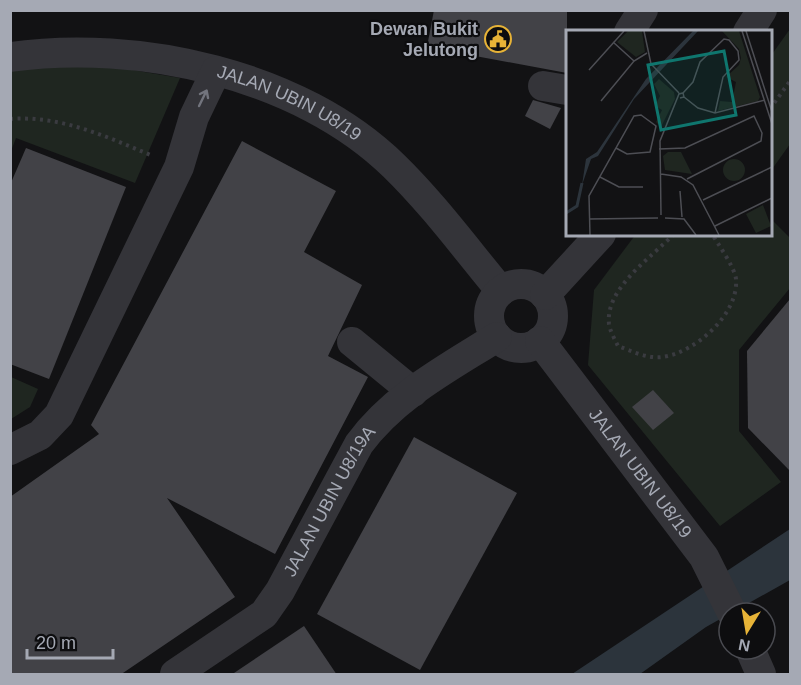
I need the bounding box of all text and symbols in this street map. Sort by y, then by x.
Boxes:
place label: Dewan Bukit Jelutong [370,19,478,60]
public building icon: Dewan Bukit Jelutong [483,24,513,54]
inset map [566,30,771,236]
street label: JALAN UBIN U8/19 [215,61,365,145]
one-way arrow [197,90,209,108]
street label: JALAN UBIN U8/19 [585,405,696,542]
street label: JALAN UBIN U8/19A [280,422,379,580]
north arrow [717,601,777,661]
scale bar [27,622,112,660]
text: 20 m [36,633,76,653]
text: N [737,636,752,655]

